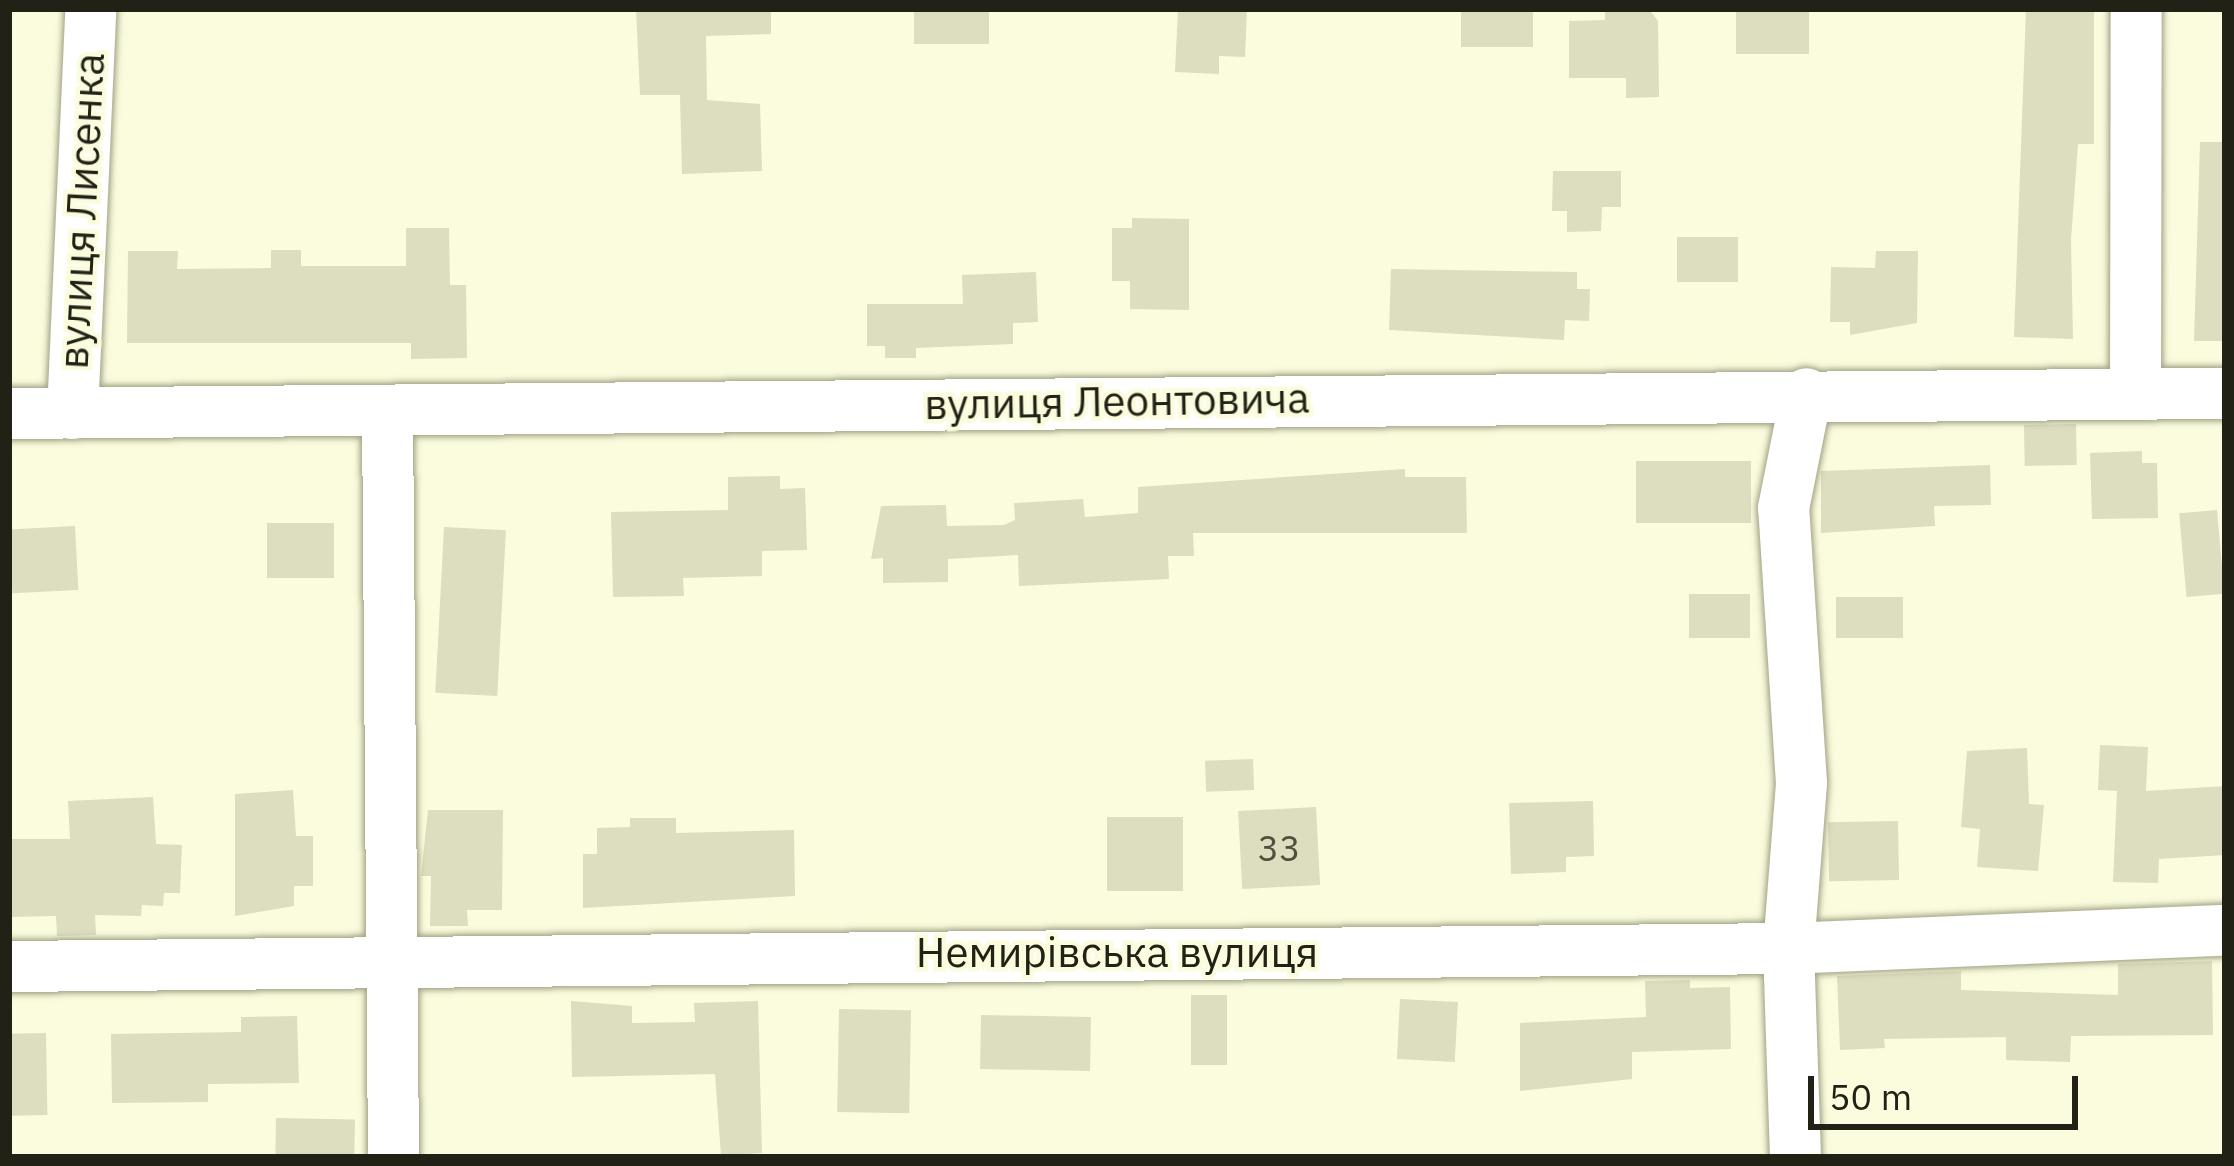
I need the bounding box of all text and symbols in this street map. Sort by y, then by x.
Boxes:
street label: вулиця Лисенка [48,52,114,370]
street label: вулиця Леонтовича [924,372,1310,430]
house number: 33 [1257,826,1301,870]
street label: Немирівська вулиця [916,927,1318,977]
scale bar [1814,1052,2084,1126]
text: 50 m [1829,1073,1912,1120]

